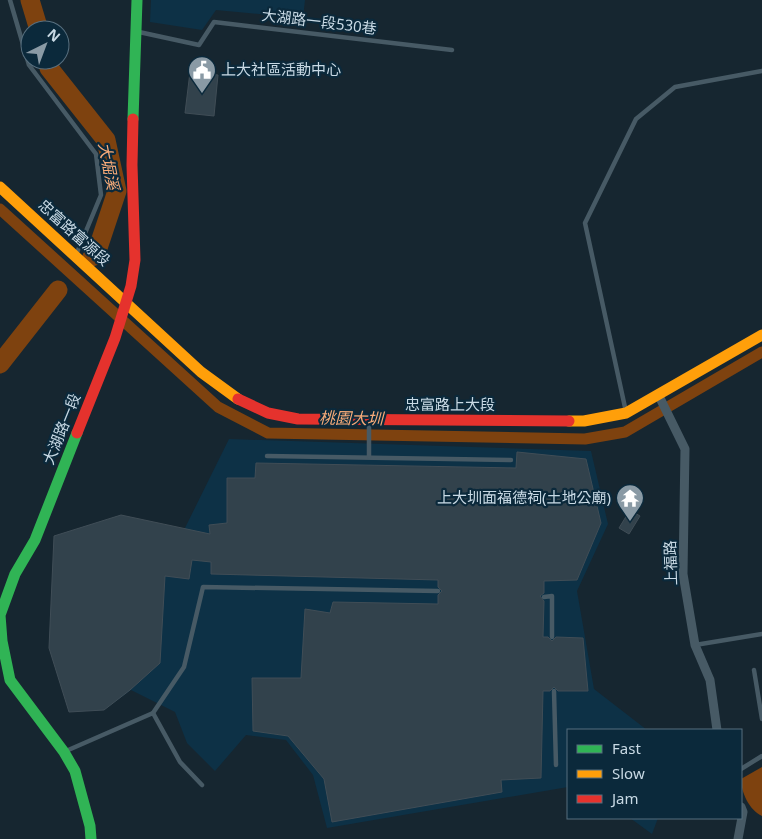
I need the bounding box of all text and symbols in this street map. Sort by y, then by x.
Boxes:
street label: 大湖路一段530巷 [260,4,378,38]
north arrow [20,20,70,70]
text: N [43,24,65,46]
public building icon: 上大社區活動中心 [187,55,217,94]
place label: 上大社區活動中心 [221,59,341,79]
water label: 大堀溪 [94,140,125,194]
street label: 忠富路富源段 [35,195,115,270]
street label: 大湖路一段 [38,390,84,467]
street label: 忠富路上大段 [405,394,495,414]
water label: 桃園大圳 [319,406,385,430]
temple icon: 上大圳面福德祠(土地公廟) [615,483,645,522]
place label: 上大圳面福德祠(土地公廟) [437,487,611,507]
street label: 上福路 [659,540,681,586]
legend [567,729,742,819]
text: Fast [612,738,641,758]
text: Slow [612,763,645,783]
text: Jam [610,788,639,808]

